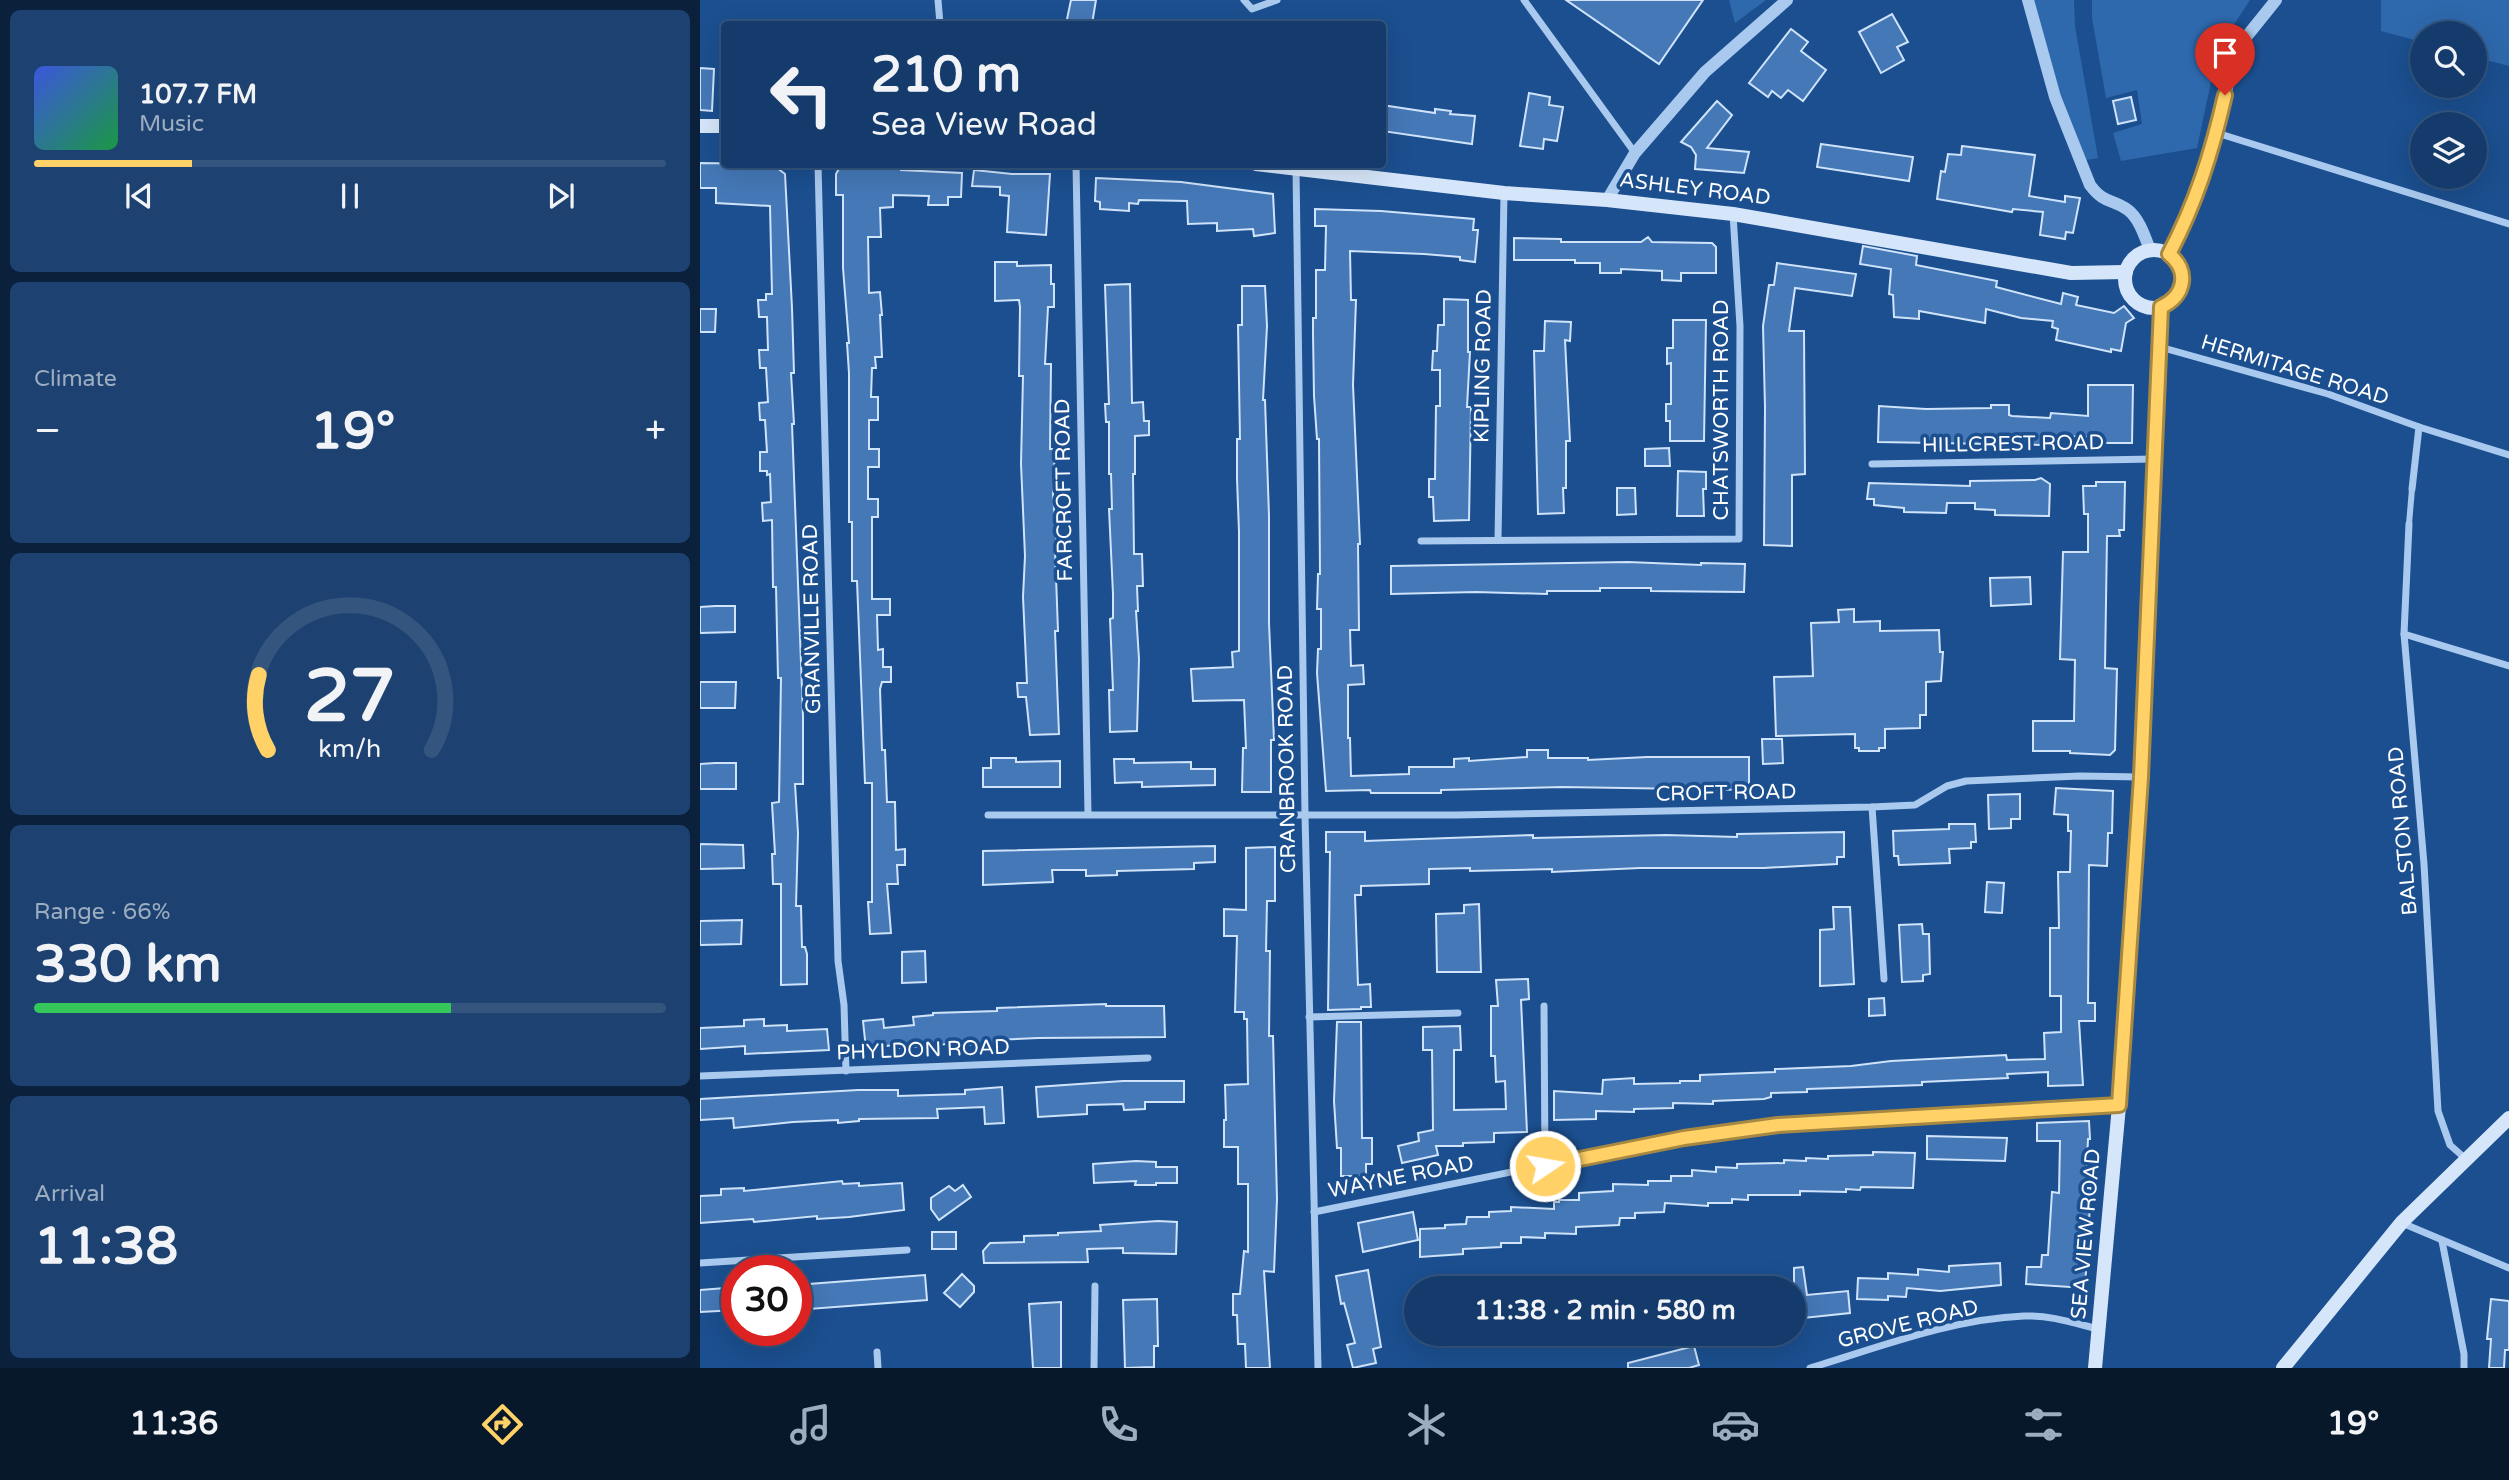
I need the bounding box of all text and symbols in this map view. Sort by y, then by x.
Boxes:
map controls [2410,21,2487,189]
button: search [2410,21,2487,98]
pin [2195,23,2255,95]
icon: arrive [2206,34,2244,72]
text: 210 m [871,46,1021,105]
icon: left [756,49,847,140]
text: 107.7 FM [139,79,257,110]
text: Sea View Road [871,106,1097,144]
text: Music [139,110,204,138]
button: layers [2410,112,2487,189]
street label: ASHLEY ROAD [1618,167,1772,211]
icon: previous [120,177,158,215]
icon: pause [331,177,369,215]
icon: next [542,177,580,215]
street label: KIPLING ROAD [1469,289,1497,443]
street label: CHATSWORTH ROAD [1709,299,1734,521]
street label: HERMITAGE ROAD [2198,330,2392,410]
text: Climate [34,365,117,393]
street label: FARCROFT ROAD [1050,398,1078,582]
text: 19° [310,400,395,463]
text: − [34,408,61,454]
text: + [645,408,666,454]
street label: HILLCREST ROAD [1922,430,2104,458]
street label: GRANVILLE ROAD [798,524,826,714]
text: 27 [304,653,396,741]
street label: CRANBROOK ROAD [1273,665,1301,873]
text: km/h [319,734,381,764]
street label: BALSTON ROAD [2383,746,2423,916]
street label: CROFT ROAD [1655,779,1797,807]
text: Range · 66% [34,898,170,926]
text: 330 km [34,933,222,996]
street label: PHYLDON ROAD [836,1034,1010,1066]
position arrow [1508,1129,1582,1203]
street label: SEA VIEW ROAD [2066,1148,2106,1320]
street label: WAYNE ROAD [1326,1151,1476,1203]
text: Arrival [34,1180,105,1208]
text: 11:38 [34,1215,178,1278]
speed limit sign: 30 [721,1255,812,1346]
street label: GROVE ROAD [1835,1294,1981,1354]
text: 11:38 · 2 min · 580 m [1474,1295,1736,1326]
icon: directions [478,1400,527,1449]
icon: music [786,1400,835,1449]
icon: phone [1094,1400,1143,1449]
icon: climate [1402,1400,1451,1449]
icon: car [1711,1400,1760,1449]
icon: filters [2019,1400,2068,1449]
text: 11:36 [130,1405,218,1443]
text: 19° [2327,1405,2379,1443]

